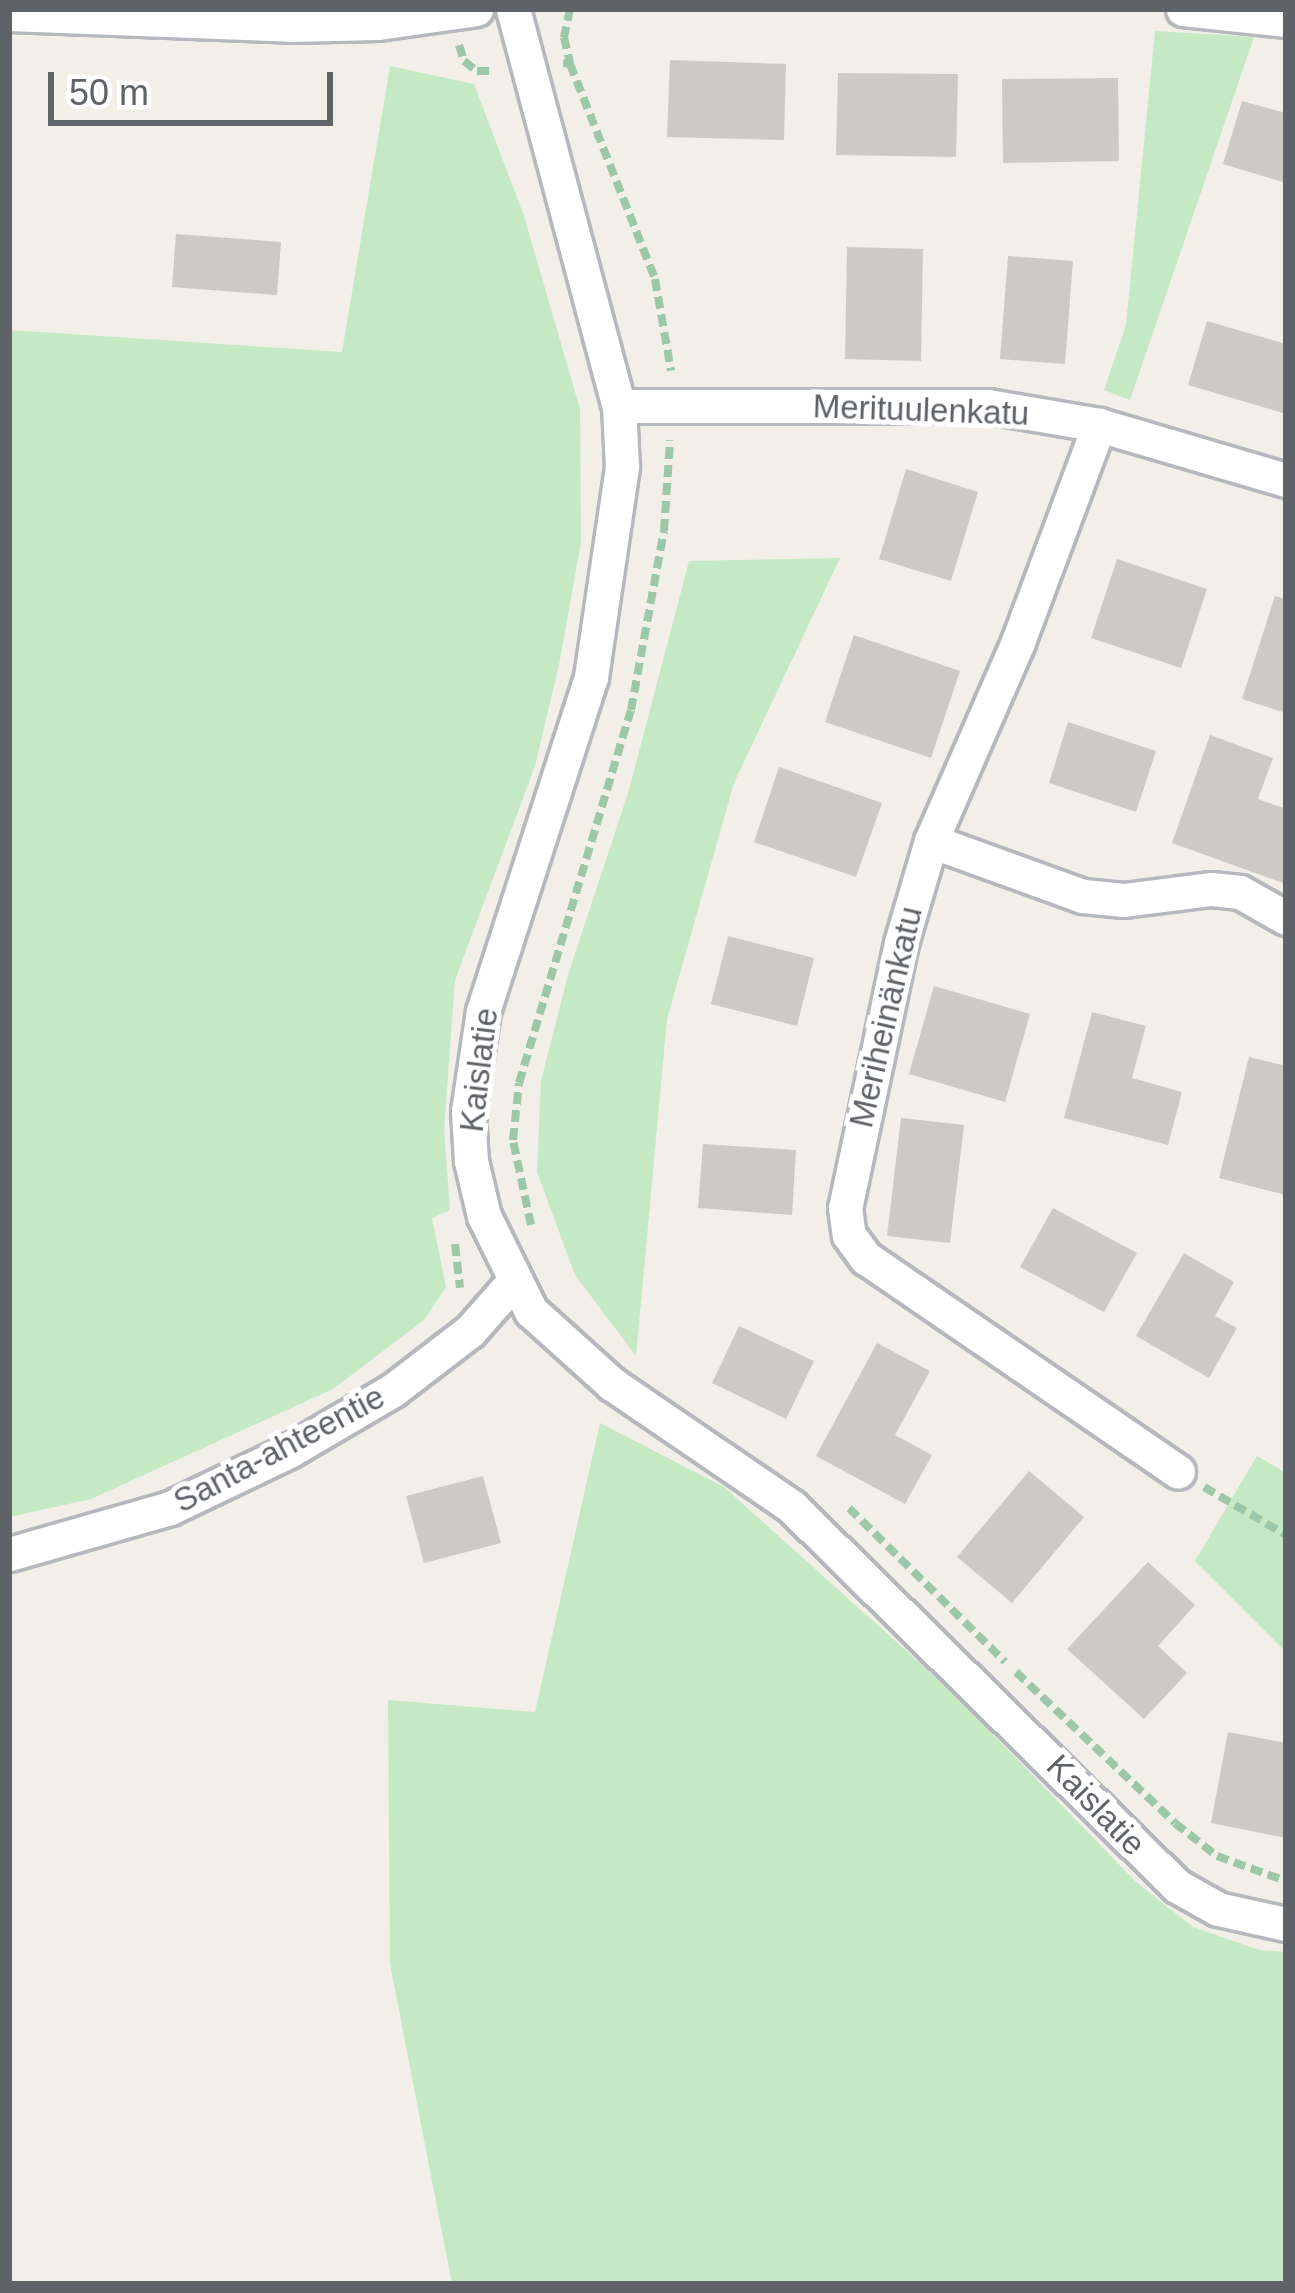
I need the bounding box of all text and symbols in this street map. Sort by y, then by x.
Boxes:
scale bar [54,48,339,122]
text: 50 m [69,72,149,113]
street label: Merituulenkatu [812,386,1030,434]
street label: Meriheinänkatu [841,903,931,1131]
street label: Kaislatie [452,1006,506,1134]
street label: Santa-ahteentie [167,1377,391,1521]
street label: Kaislatie [1038,1746,1154,1864]

